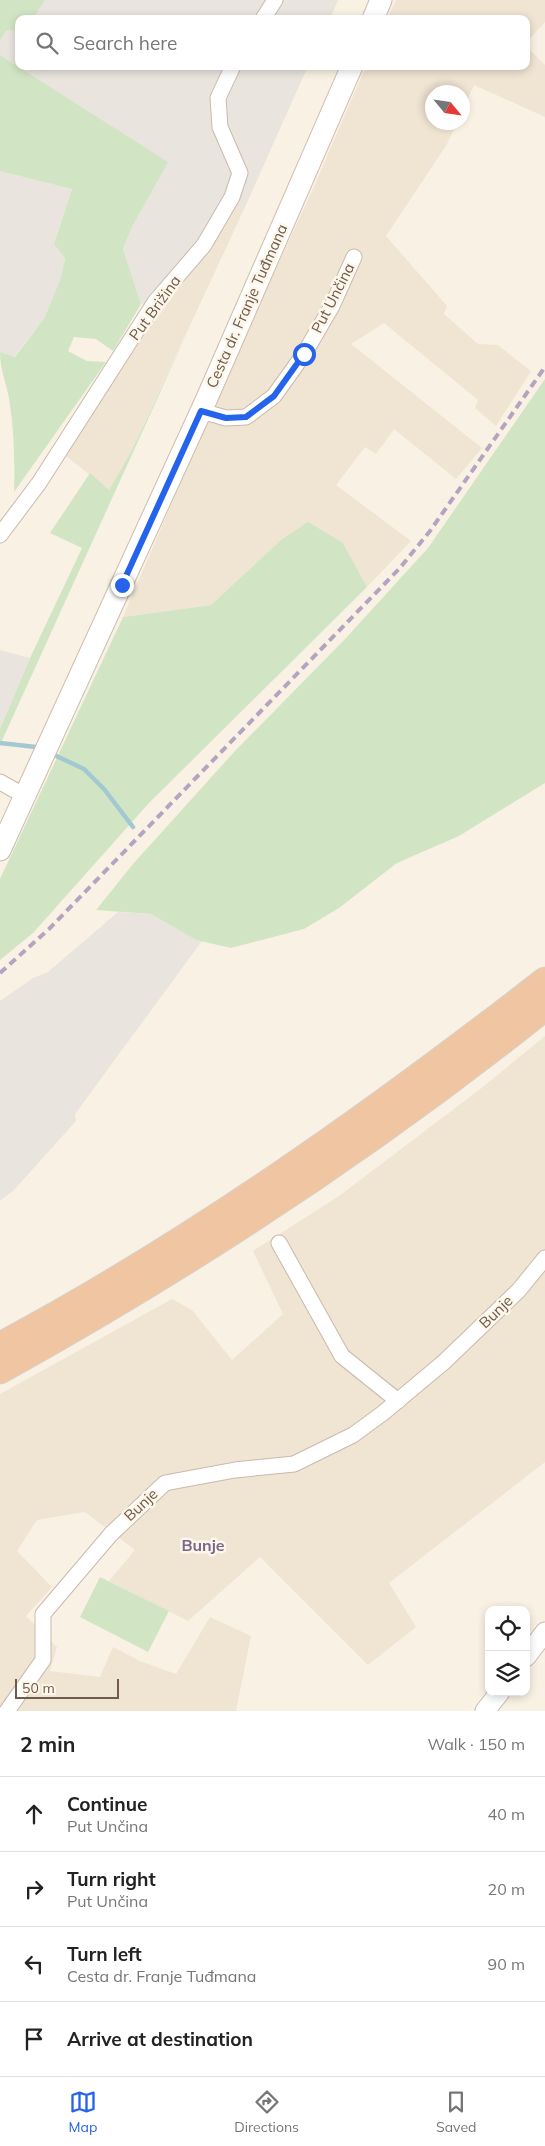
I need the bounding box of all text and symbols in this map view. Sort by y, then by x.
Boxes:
search box [15,15,530,70]
icon: search [33,29,61,57]
text: Search here [73,31,177,55]
north arrow [425,85,470,130]
street label: Cesta dr. Franje Tuđmana [202,221,291,391]
street label: Put Unčina [307,260,358,336]
street label: Put Brižina [125,271,185,344]
route start [293,343,316,366]
route end [111,574,134,597]
street label: Bunje [475,1291,516,1332]
street label: Bunje [120,1484,162,1525]
district label: Bunje [181,1535,225,1555]
map controls [485,1606,530,1696]
button: locate [485,1606,530,1651]
button: layers [485,1651,530,1696]
scale bar [15,1676,119,1699]
text: 50 m [22,1679,55,1697]
text: 2 min [20,1731,75,1757]
text: Walk · 150 m [427,1734,525,1754]
text: Continue [67,1792,147,1816]
icon: ahead [20,1800,48,1828]
text: 40 m [488,1804,525,1824]
text: Put Unčina [67,1816,148,1836]
text: Turn right [67,1867,156,1891]
icon: right [20,1875,48,1903]
text: 20 m [488,1879,525,1899]
text: Put Unčina [67,1891,148,1911]
text: Turn left [67,1942,142,1966]
icon: left [20,1950,48,1978]
text: 90 m [488,1954,525,1974]
text: Cesta dr. Franje Tuđmana [67,1966,256,1986]
icon: arrive [20,2025,48,2053]
text: Arrive at destination [67,2027,253,2051]
tab: Map [69,2088,97,2136]
tab: Directions [234,2088,299,2136]
tab: Saved [436,2088,476,2136]

